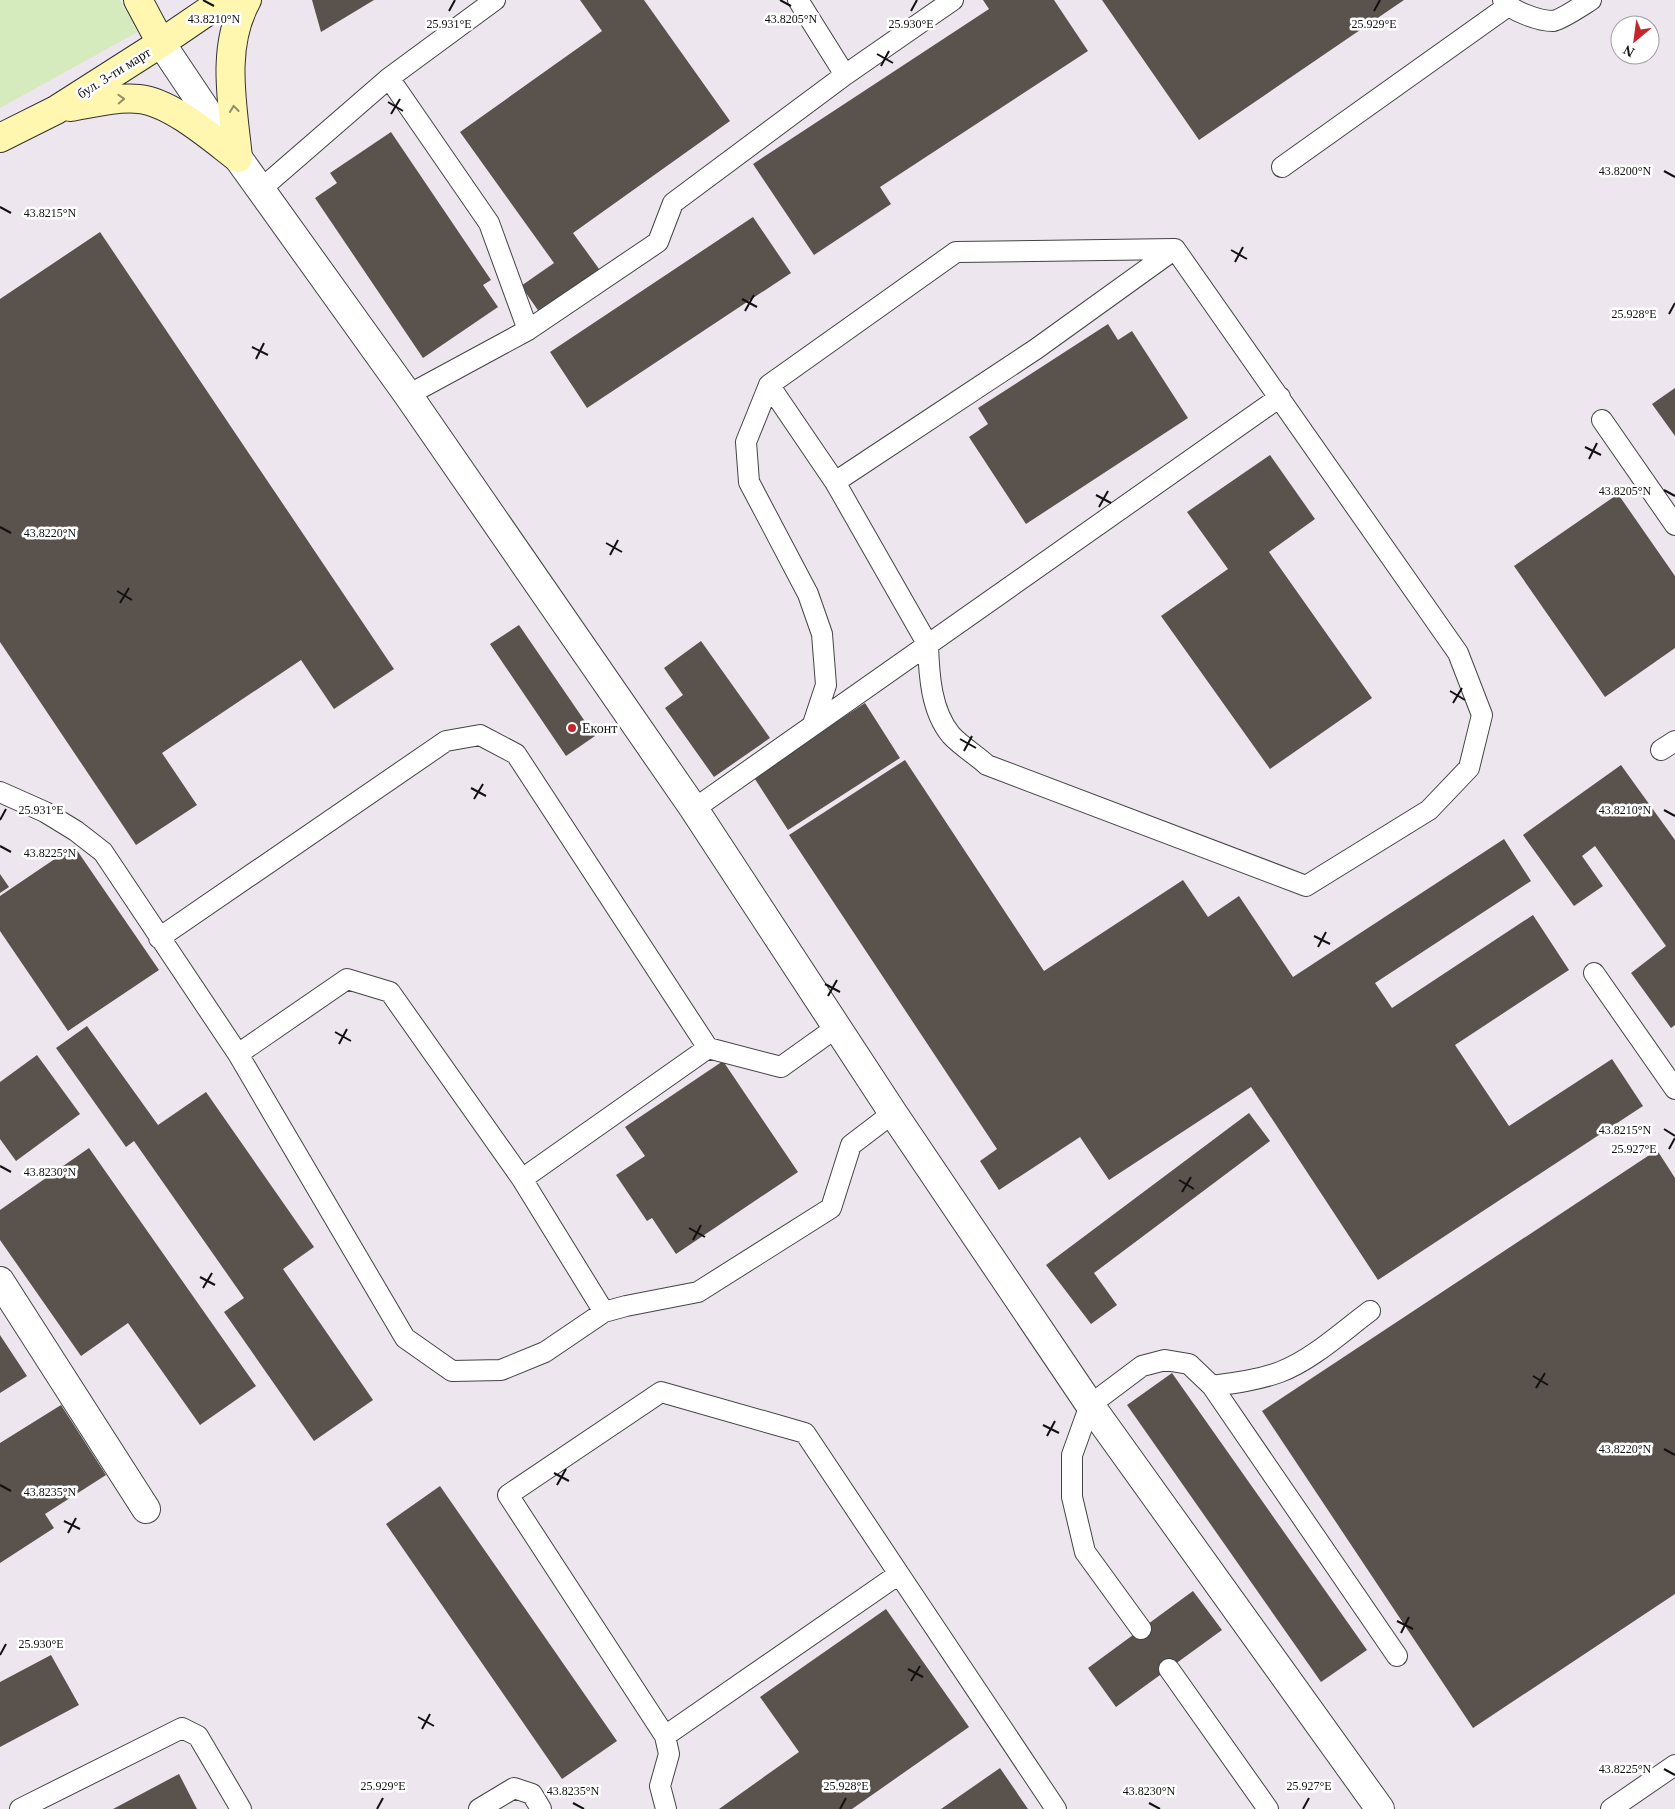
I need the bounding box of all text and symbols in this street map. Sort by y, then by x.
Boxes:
text: 43.8210°N [188,12,241,26]
text: 43.8205°N [765,12,818,26]
north arrow [1610,15,1660,65]
text: 25.931°E [426,17,472,31]
text: 25.930°E [888,17,934,31]
text: 25.929°E [1351,17,1397,31]
text: N [1621,42,1637,60]
street label: бул. 3-ти март [75,44,153,102]
one-way arrow [118,94,126,105]
one-way arrow [228,105,239,113]
text: 43.8200°N [1599,164,1652,178]
text: 43.8215°N [24,206,77,220]
text: 25.928°E [1611,307,1657,321]
text: 43.8205°N [1599,484,1652,498]
text: 43.8220°N [24,526,77,540]
place label: Еконт [582,721,617,736]
marker: Еконт [566,722,578,734]
text: 25.931°E [18,803,64,817]
text: 43.8210°N [1599,803,1652,817]
text: 43.8225°N [24,846,77,860]
text: 43.8215°N [1599,1123,1652,1137]
text: 25.927°E [1611,1142,1657,1156]
text: 43.8230°N [24,1165,77,1179]
text: 43.8220°N [1599,1442,1652,1456]
text: 43.8235°N [24,1485,77,1499]
text: 25.930°E [18,1637,64,1651]
text: 43.8225°N [1599,1762,1652,1776]
text: 25.929°E [360,1779,406,1793]
text: 25.928°E [823,1779,869,1793]
text: 25.927°E [1286,1779,1332,1793]
text: 43.8235°N [547,1784,600,1798]
text: 43.8230°N [1123,1784,1176,1798]

